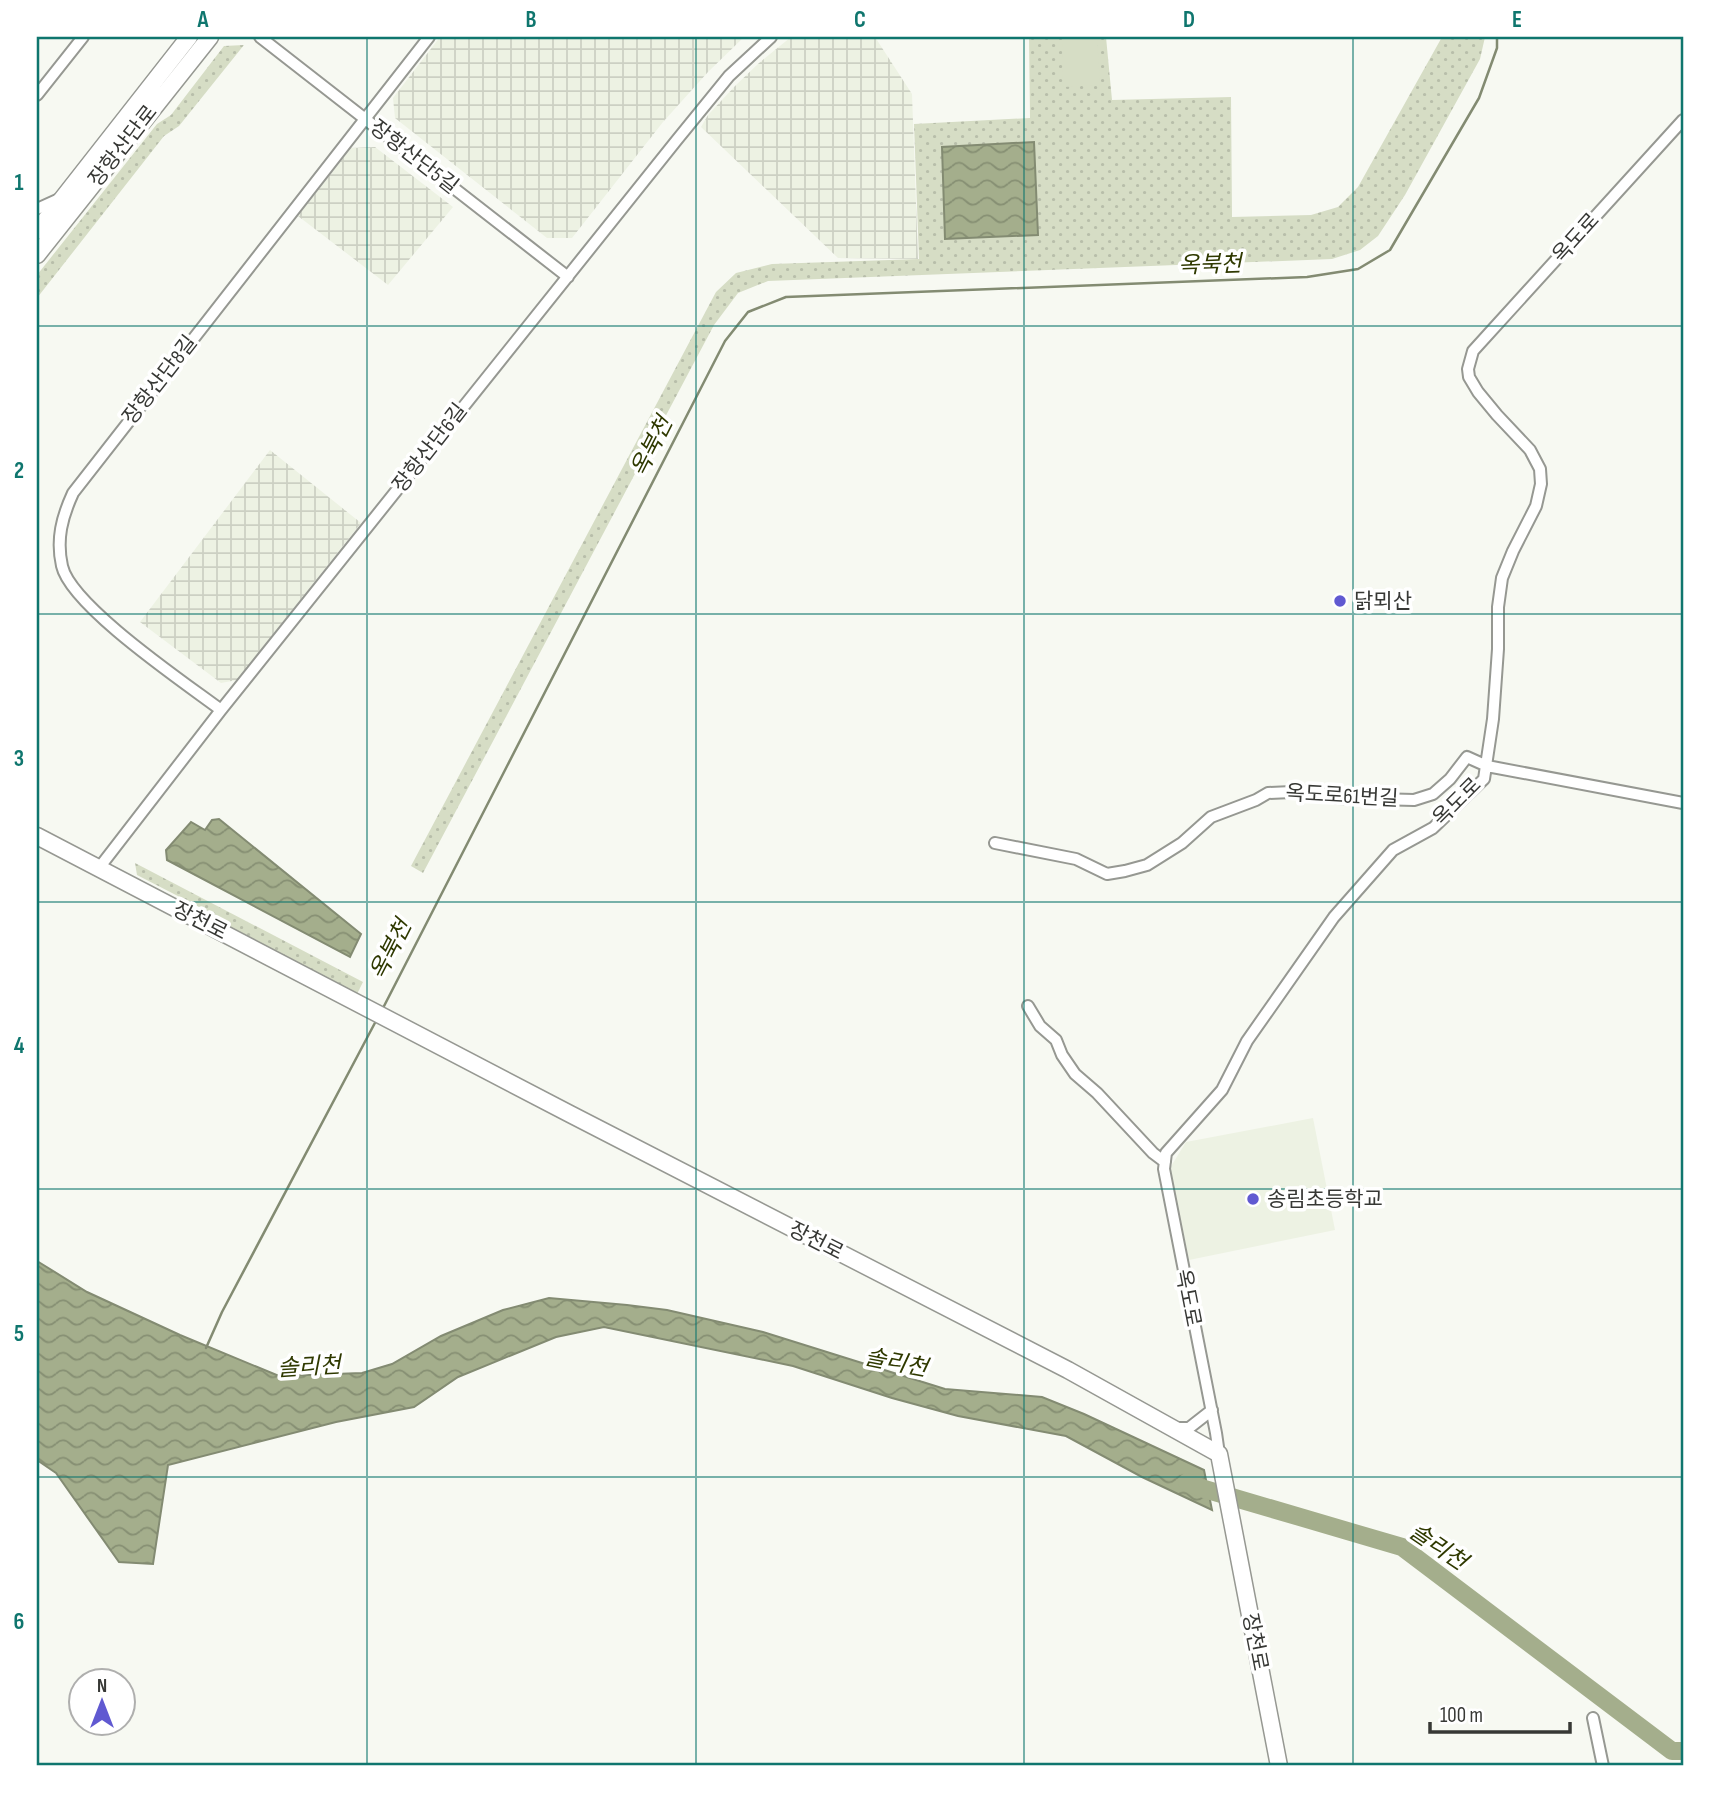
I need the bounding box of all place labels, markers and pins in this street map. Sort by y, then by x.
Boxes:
place label: 닭뫼산 [1354,589,1412,614]
marker: 닭뫼산 [1332,593,1348,609]
place label: 송림초등학교 [1267,1187,1383,1212]
marker: 송림초등학교 [1245,1191,1261,1207]

